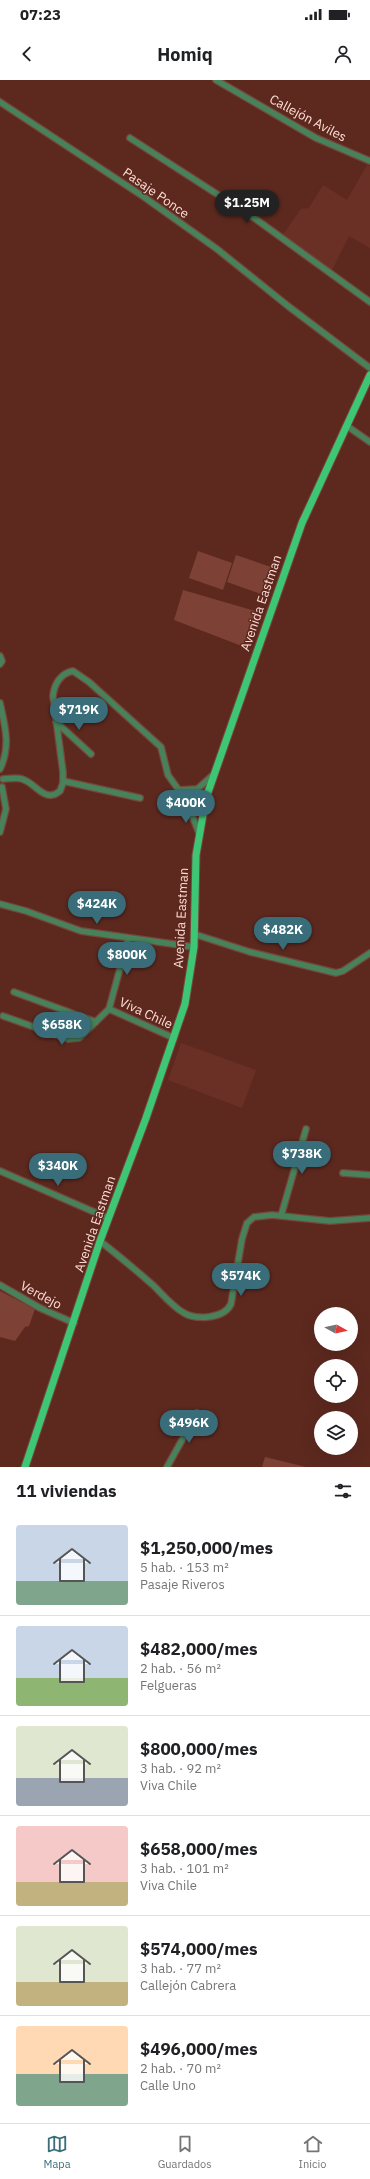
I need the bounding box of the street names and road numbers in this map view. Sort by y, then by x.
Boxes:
street label: Callejón Aviles [267,91,349,145]
street label: Pasaje Ponce [119,164,193,222]
street label: Avenida Eastman [237,553,285,653]
street label: Avenida Eastman [170,867,192,969]
street label: Viva Chile [117,993,175,1033]
street label: Avenida Eastman [71,1174,119,1274]
street label: Verdejo [17,1277,65,1313]

